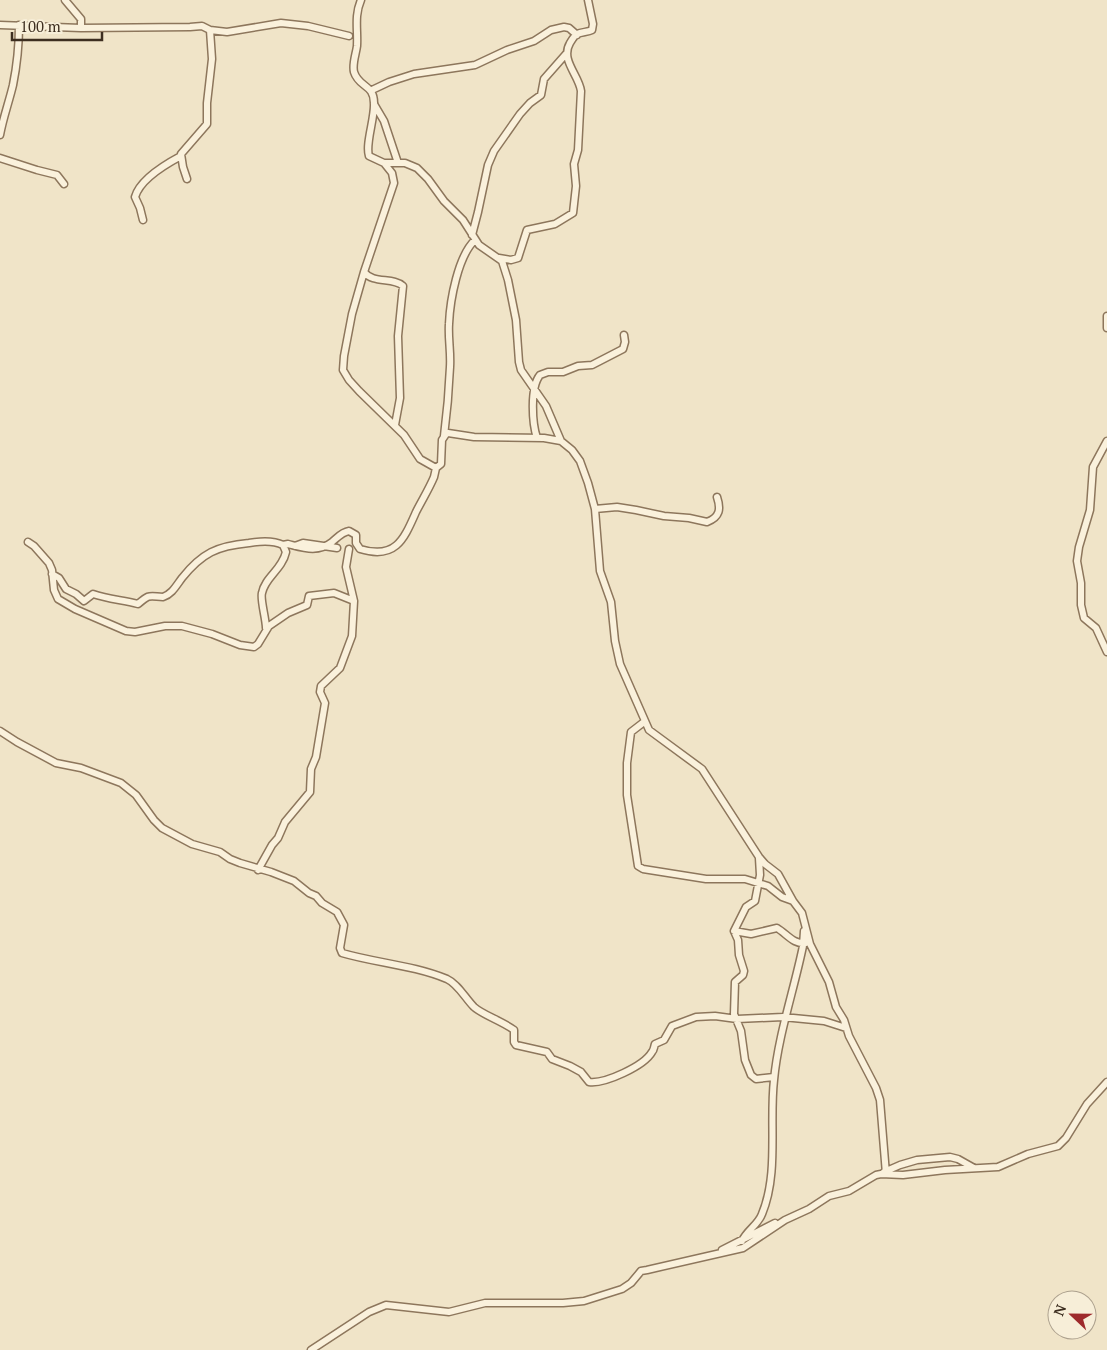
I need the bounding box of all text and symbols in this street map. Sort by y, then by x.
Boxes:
scale bar [12,10,102,42]
text: 100 m [20,16,61,36]
north arrow [1047,1290,1097,1340]
text: N [1049,1301,1070,1318]

